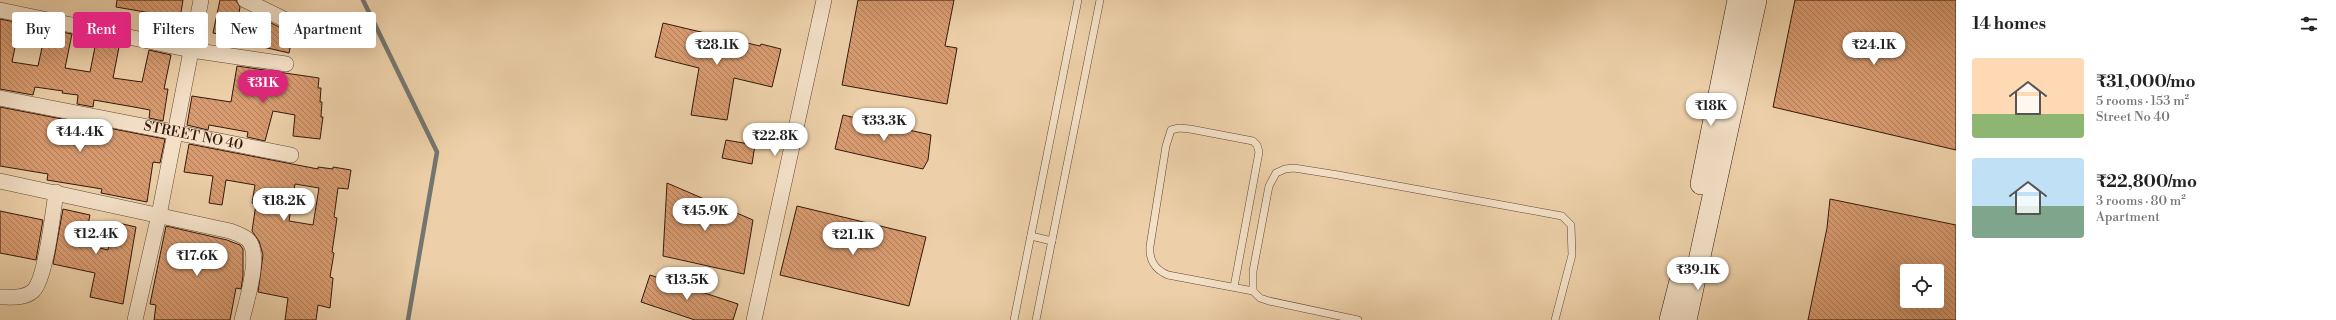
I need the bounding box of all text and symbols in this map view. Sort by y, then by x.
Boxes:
chip: Buy [12,12,65,48]
chip: Rent [73,12,131,48]
chip: Filters [139,12,208,48]
chip: New [216,12,271,48]
chip: Apartment [279,12,376,48]
text: 14 homes [1972,13,2046,35]
icon: filters [2298,13,2320,35]
pin: ₹28.1K [684,32,750,66]
pin: ₹24.1K [1841,32,1907,66]
text: ₹28.1K [695,37,739,53]
text: ₹24.1K [1851,37,1897,53]
pin: ₹31K [239,70,287,104]
text: ₹31,000/mo [2096,71,2195,93]
icon: home [2004,74,2052,122]
text: ₹31K [247,75,279,91]
pin: ₹18K [1687,93,1735,127]
text: 5 rooms · 153 m² [2096,93,2189,109]
text: ₹18K [1695,98,1727,114]
pin: ₹33.3K [851,108,917,142]
text: Street No 40 [2096,109,2170,125]
text: ₹33.3K [861,113,907,129]
street label: STREET NO 40 [142,117,245,154]
pin: ₹44.4K [47,119,113,153]
pin: ₹22.8K [742,123,808,157]
text: ₹44.4K [56,124,104,140]
text: ₹22.8K [752,128,798,144]
text: ₹22,800/mo [2096,171,2197,193]
icon: home [2004,174,2052,222]
pin: ₹18.2K [251,188,317,222]
text: ₹18.2K [262,193,306,209]
text: 3 rooms · 80 m² [2096,193,2186,209]
pin: ₹45.9K [672,198,738,232]
text: ₹45.9K [682,203,728,219]
text: Apartment [2096,209,2160,225]
pin: ₹12.4K [63,221,129,255]
pin: ₹21.1K [820,222,886,256]
text: ₹12.4K [73,226,119,242]
text: ₹21.1K [832,227,874,243]
pin: ₹17.6K [164,243,230,277]
text: ₹17.6K [176,248,218,264]
pin: ₹39.1K [1665,257,1731,291]
text: ₹39.1K [1676,262,1720,278]
map controls [1900,264,1944,308]
button: locate [1900,264,1944,308]
pin: ₹13.5K [654,267,720,301]
text: ₹13.5K [665,272,709,288]

